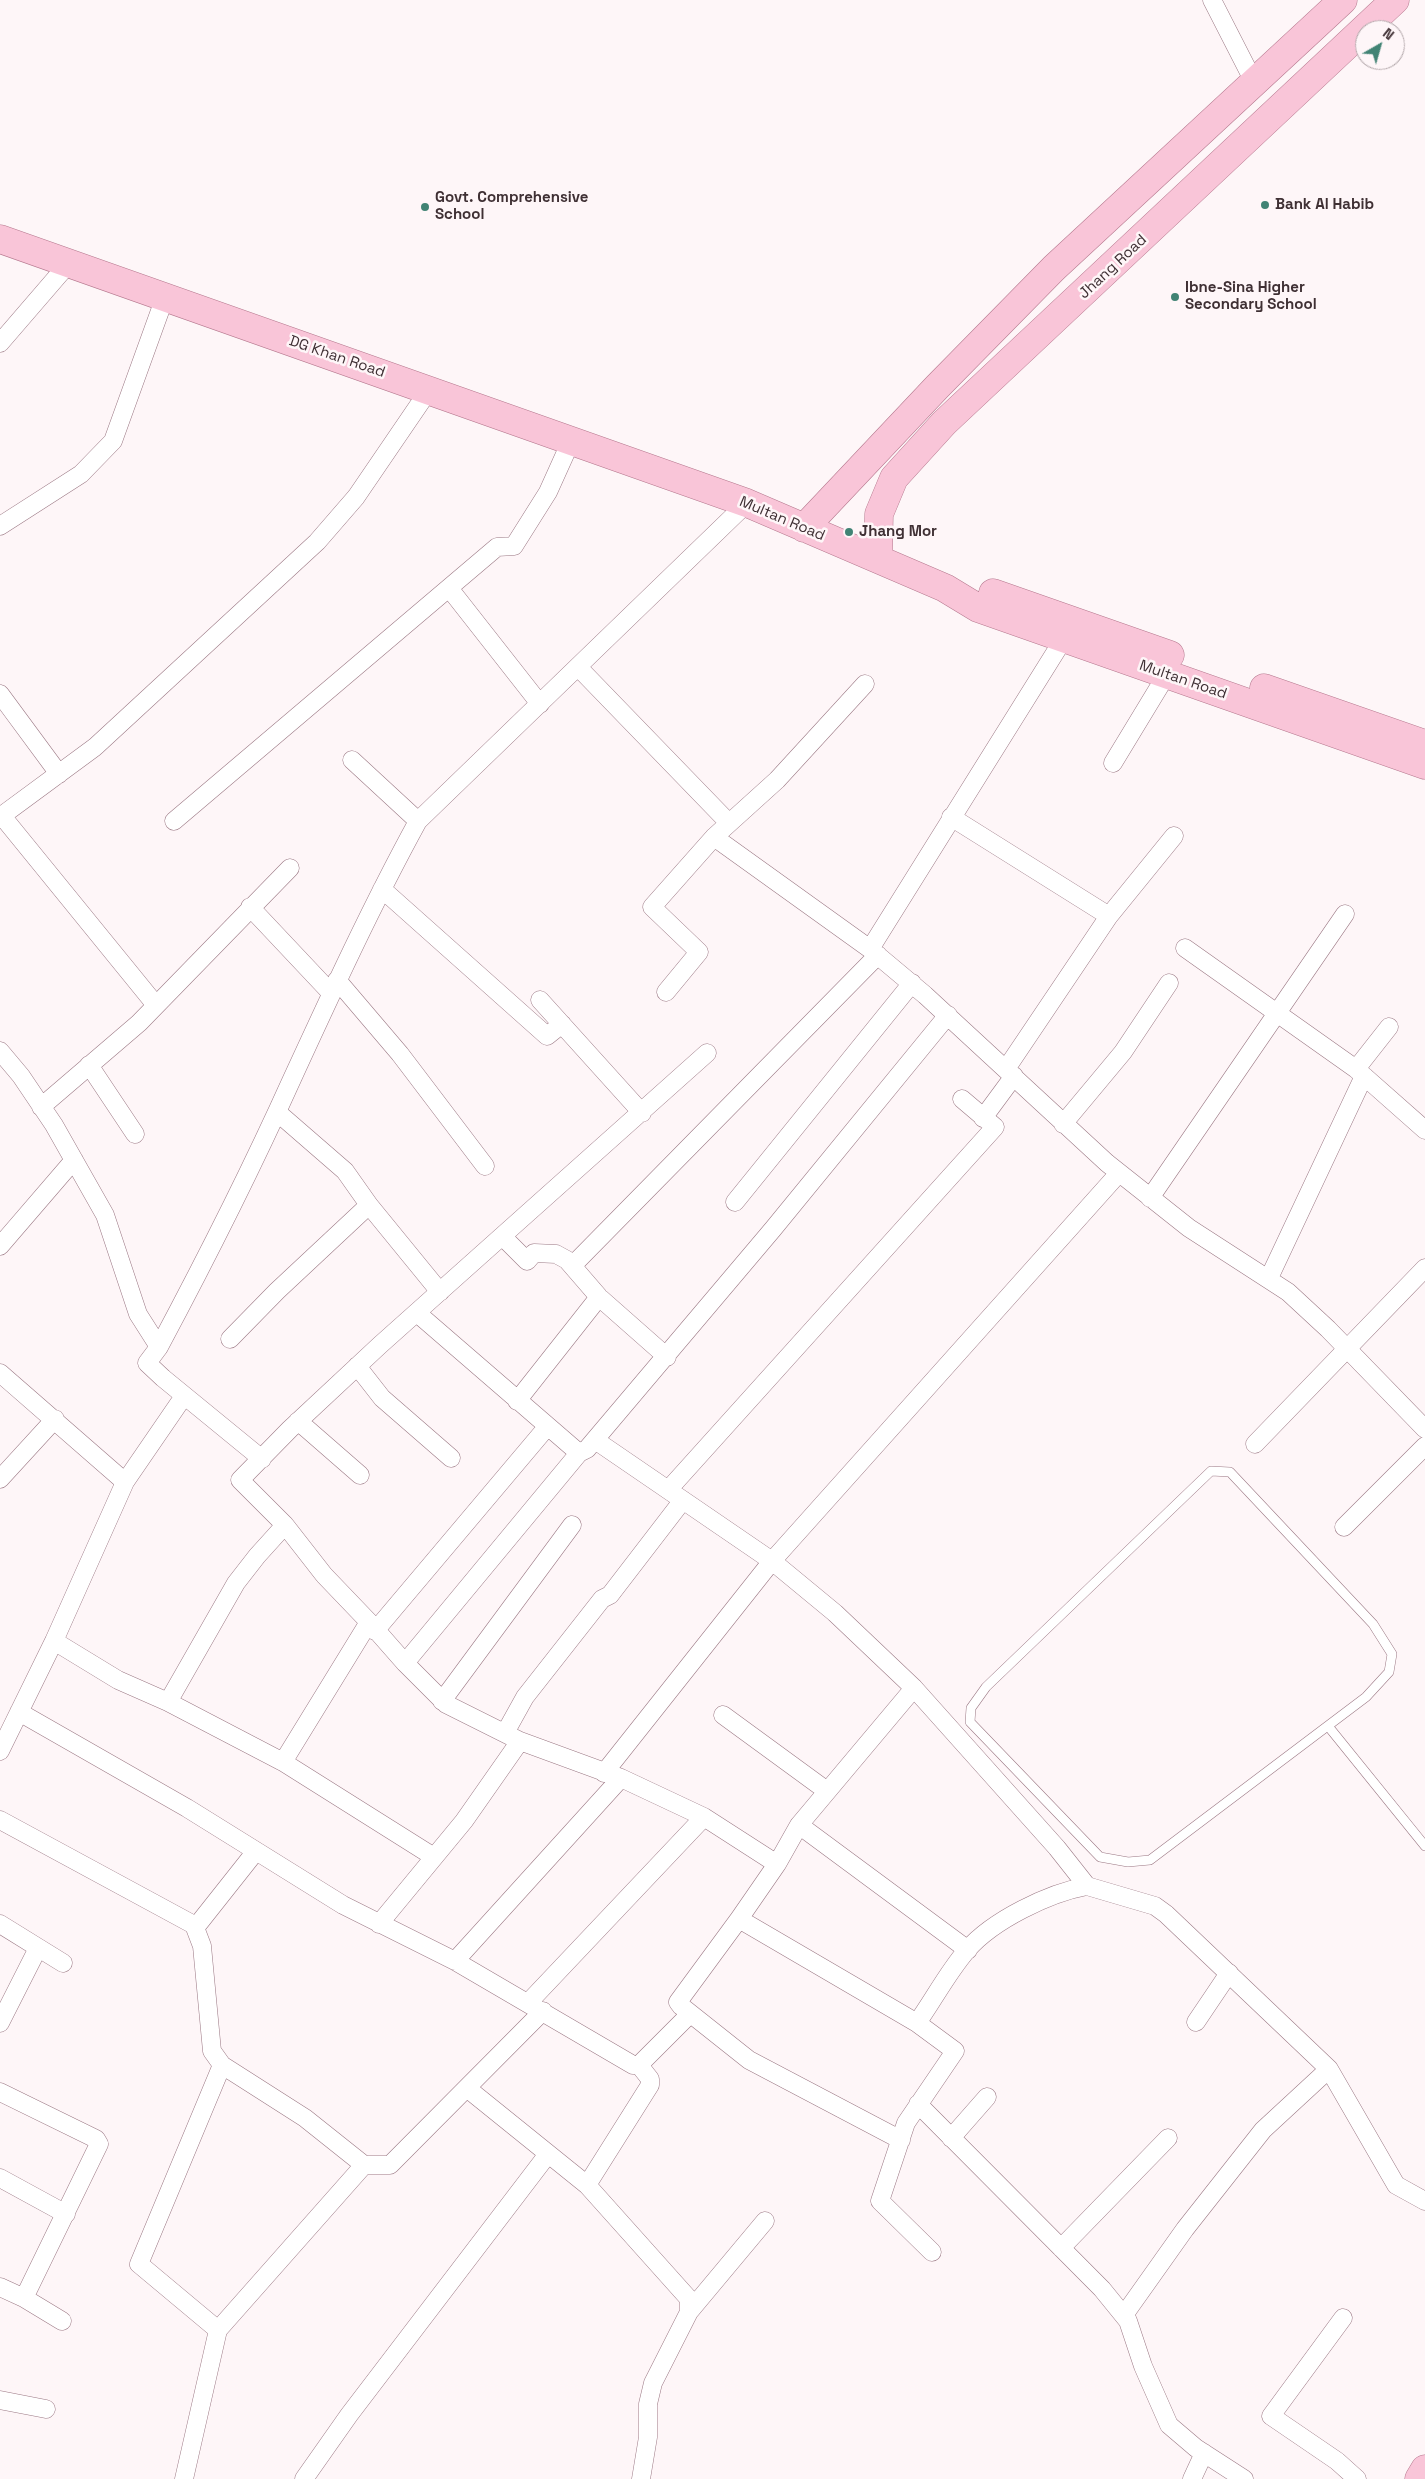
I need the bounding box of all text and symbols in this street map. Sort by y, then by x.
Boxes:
north arrow [1355,20,1405,70]
text: N [1379,24,1398,44]
place label: Govt. Comprehensive School [435,189,588,224]
place label: Bank Al Habib [1275,196,1374,214]
marker: Bank Al Habib [1259,199,1271,211]
marker: Govt. Comprehensive School [419,201,431,213]
street label: Jhang Road [1075,231,1151,303]
place label: Ibne-Sina Higher Secondary School [1185,279,1317,314]
marker: Ibne-Sina Higher Secondary School [1169,291,1181,303]
street label: DG Khan Road [287,332,387,382]
street label: Multan Road [737,493,827,545]
place label: Jhang Mor [859,523,937,541]
marker: Jhang Mor [843,526,855,538]
street label: Multan Road [1137,657,1229,703]

